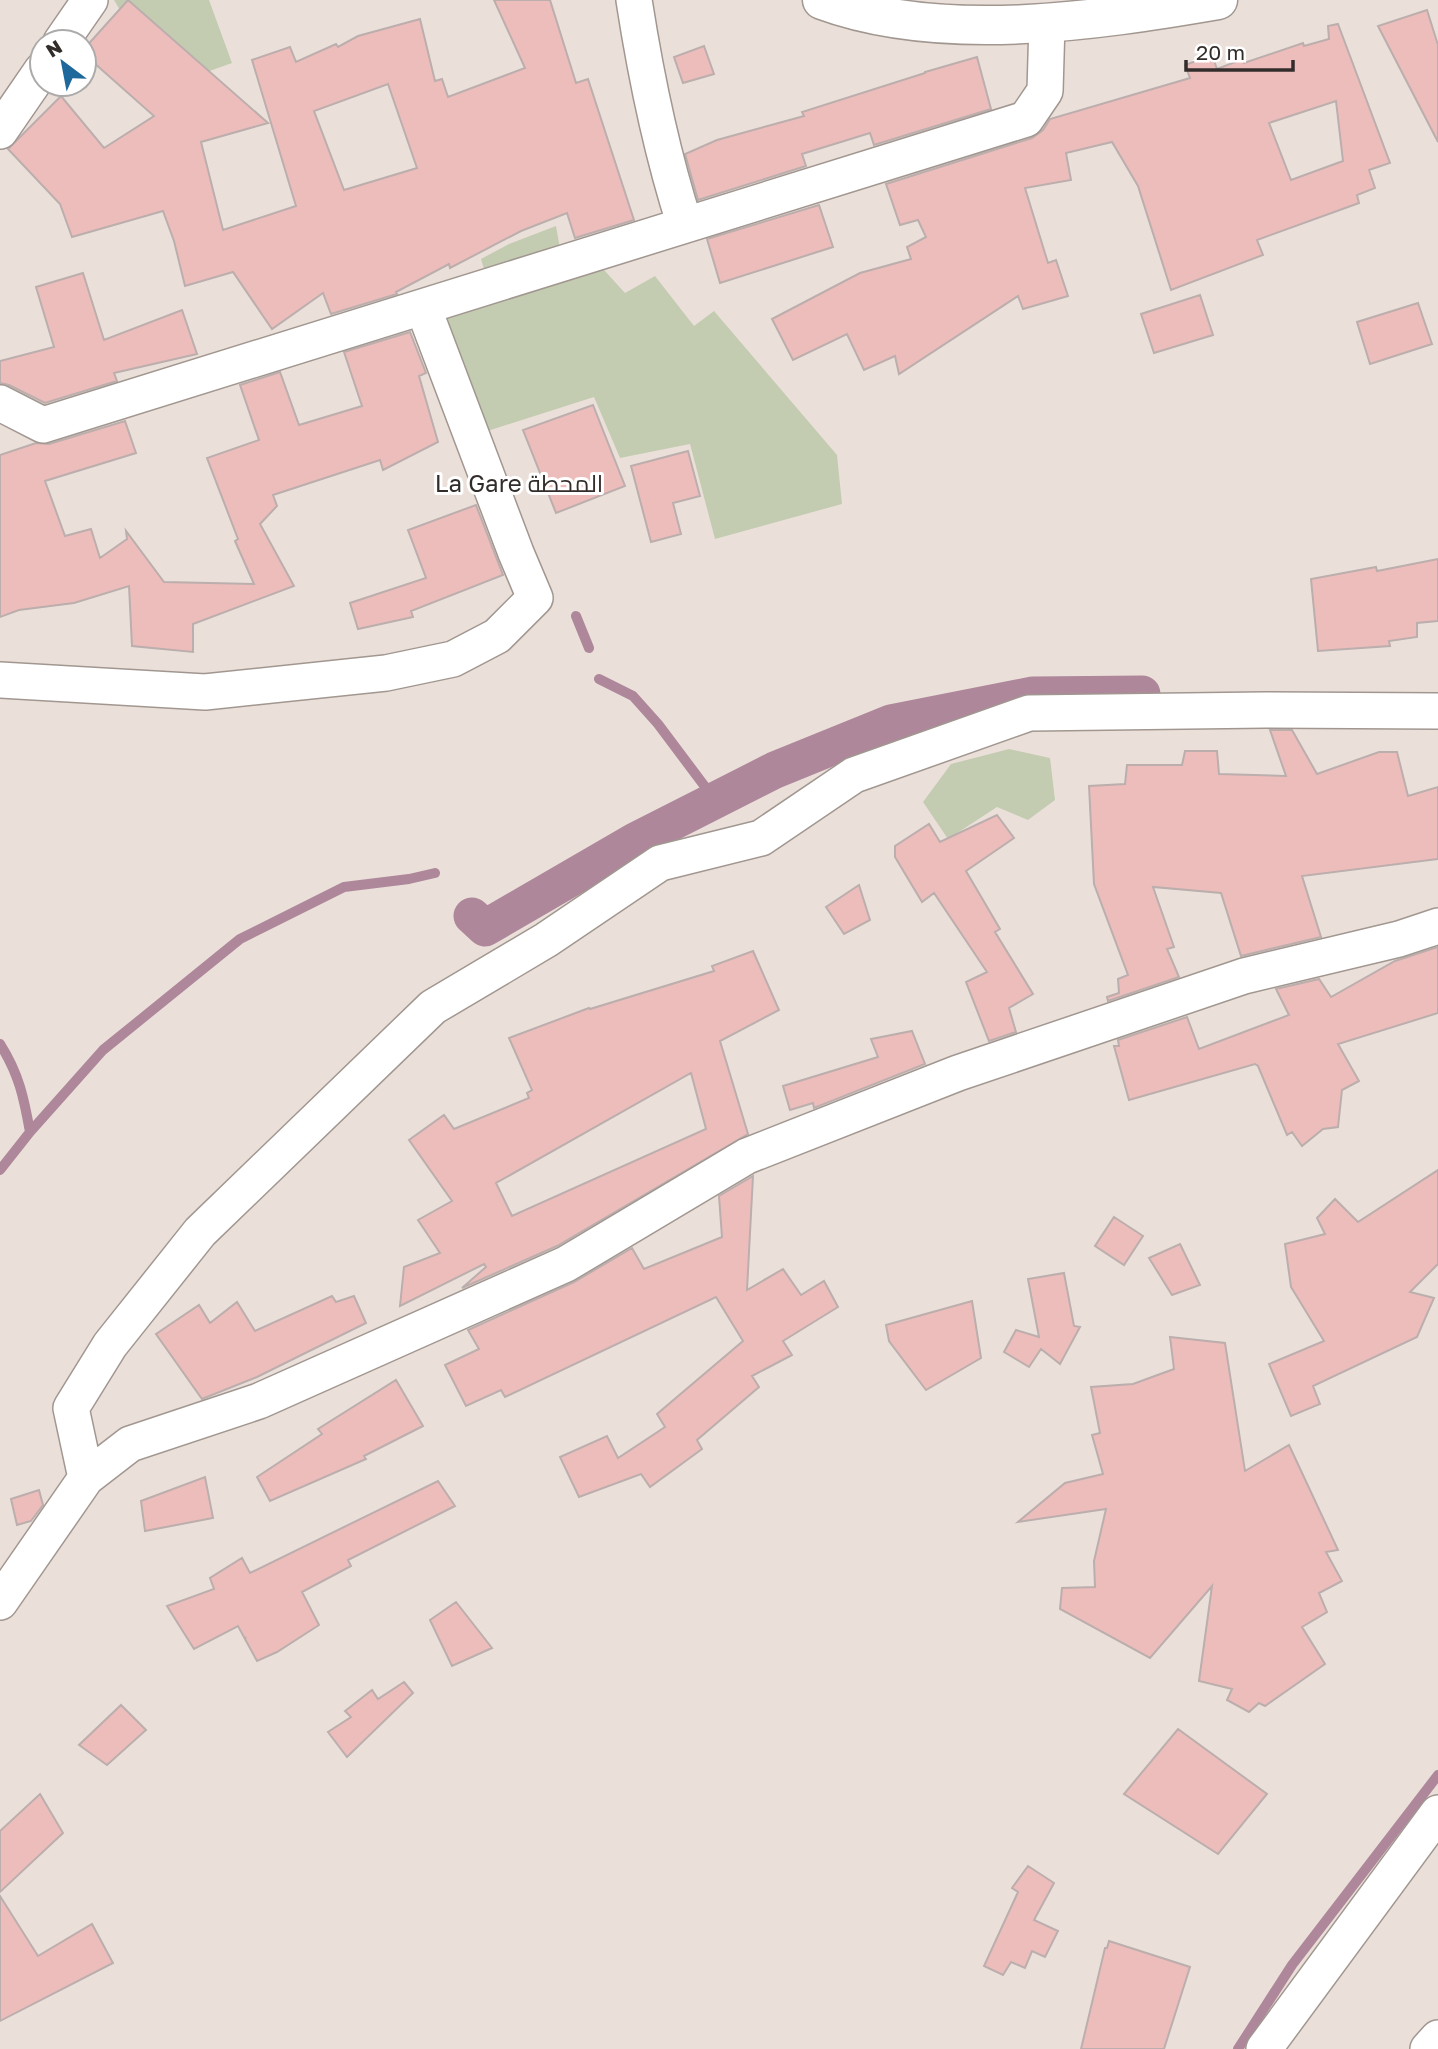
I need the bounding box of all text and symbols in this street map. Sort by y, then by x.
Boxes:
north arrow [28,28,98,98]
scale bar [1186,28,1293,72]
text: N [42,35,66,62]
text: 20 m [1196,39,1245,65]
district label: La Gare المحطة [435,468,603,497]

